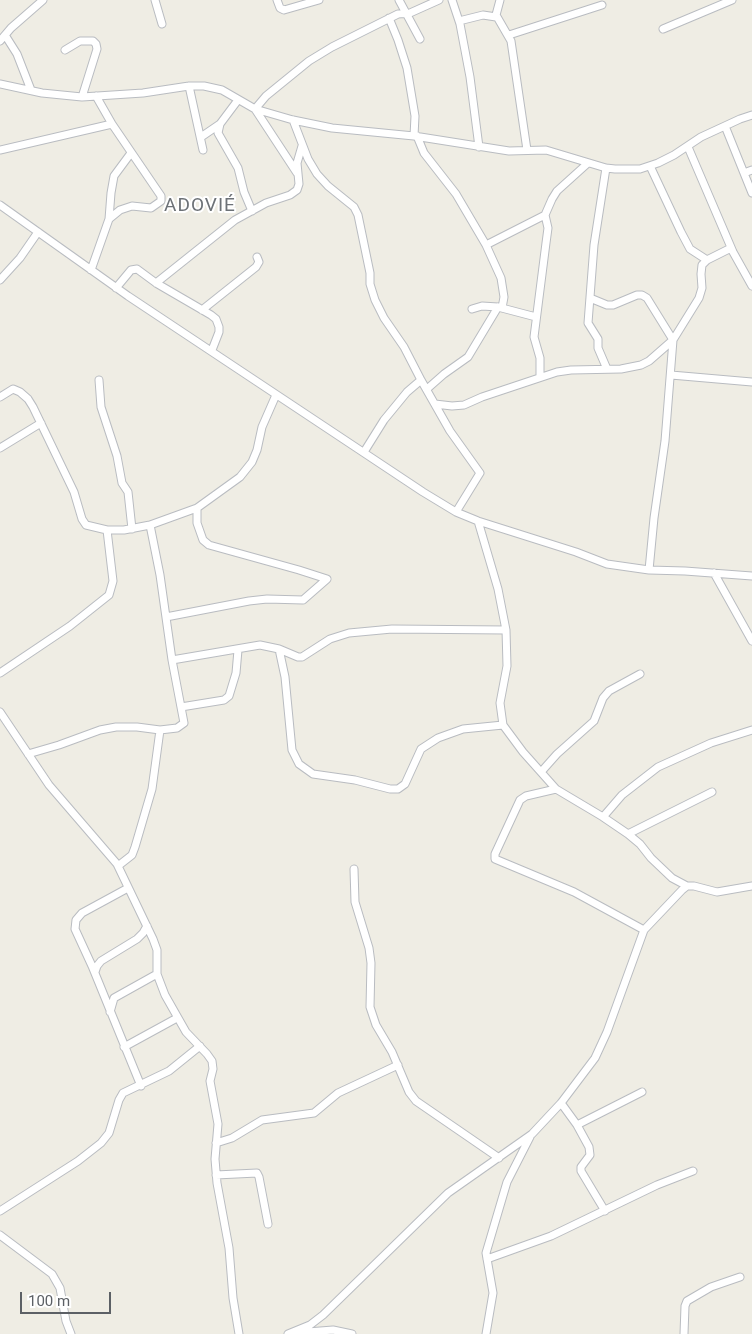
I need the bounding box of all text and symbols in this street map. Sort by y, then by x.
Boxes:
district label: ADOVIÉ [163,195,237,217]
scale bar [22,1282,114,1314]
text: 100 m [28,1292,70,1310]

